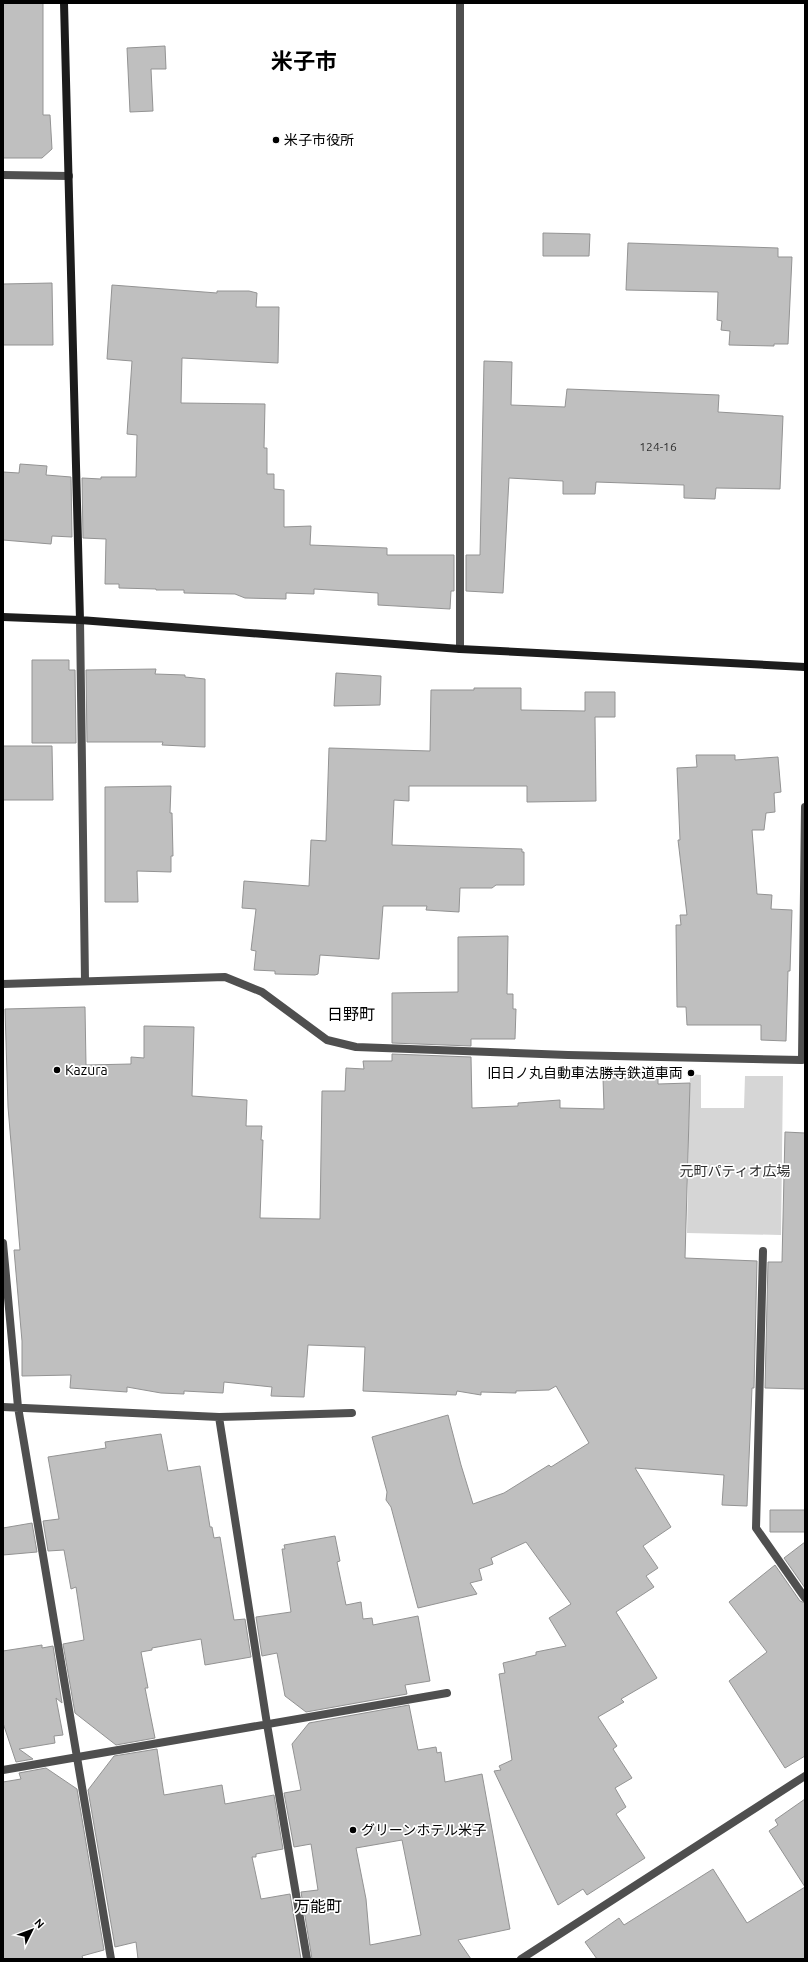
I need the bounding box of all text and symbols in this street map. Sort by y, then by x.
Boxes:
district label: 米子市 [271,48,337,73]
place label: 米子市役所 [284,132,354,148]
marker: 米子市役所 [271,135,281,145]
house number: 124-16 [639,440,677,453]
district label: 日野町 [327,1005,375,1023]
place label: Kazura [65,1062,108,1078]
marker: Kazura [52,1065,62,1075]
place label: 旧日ノ丸自動車法勝寺鉄道車両 [487,1065,683,1081]
marker: 旧日ノ丸自動車法勝寺鉄道車両 [686,1068,696,1078]
park label: 元町パティオ広場 [679,1163,791,1179]
place label: グリーンホテル米子 [361,1822,486,1838]
marker: グリーンホテル米子 [348,1825,358,1835]
district label: 万能町 [294,1897,342,1915]
north arrow [12,1910,52,1950]
text: N [32,1916,47,1930]

